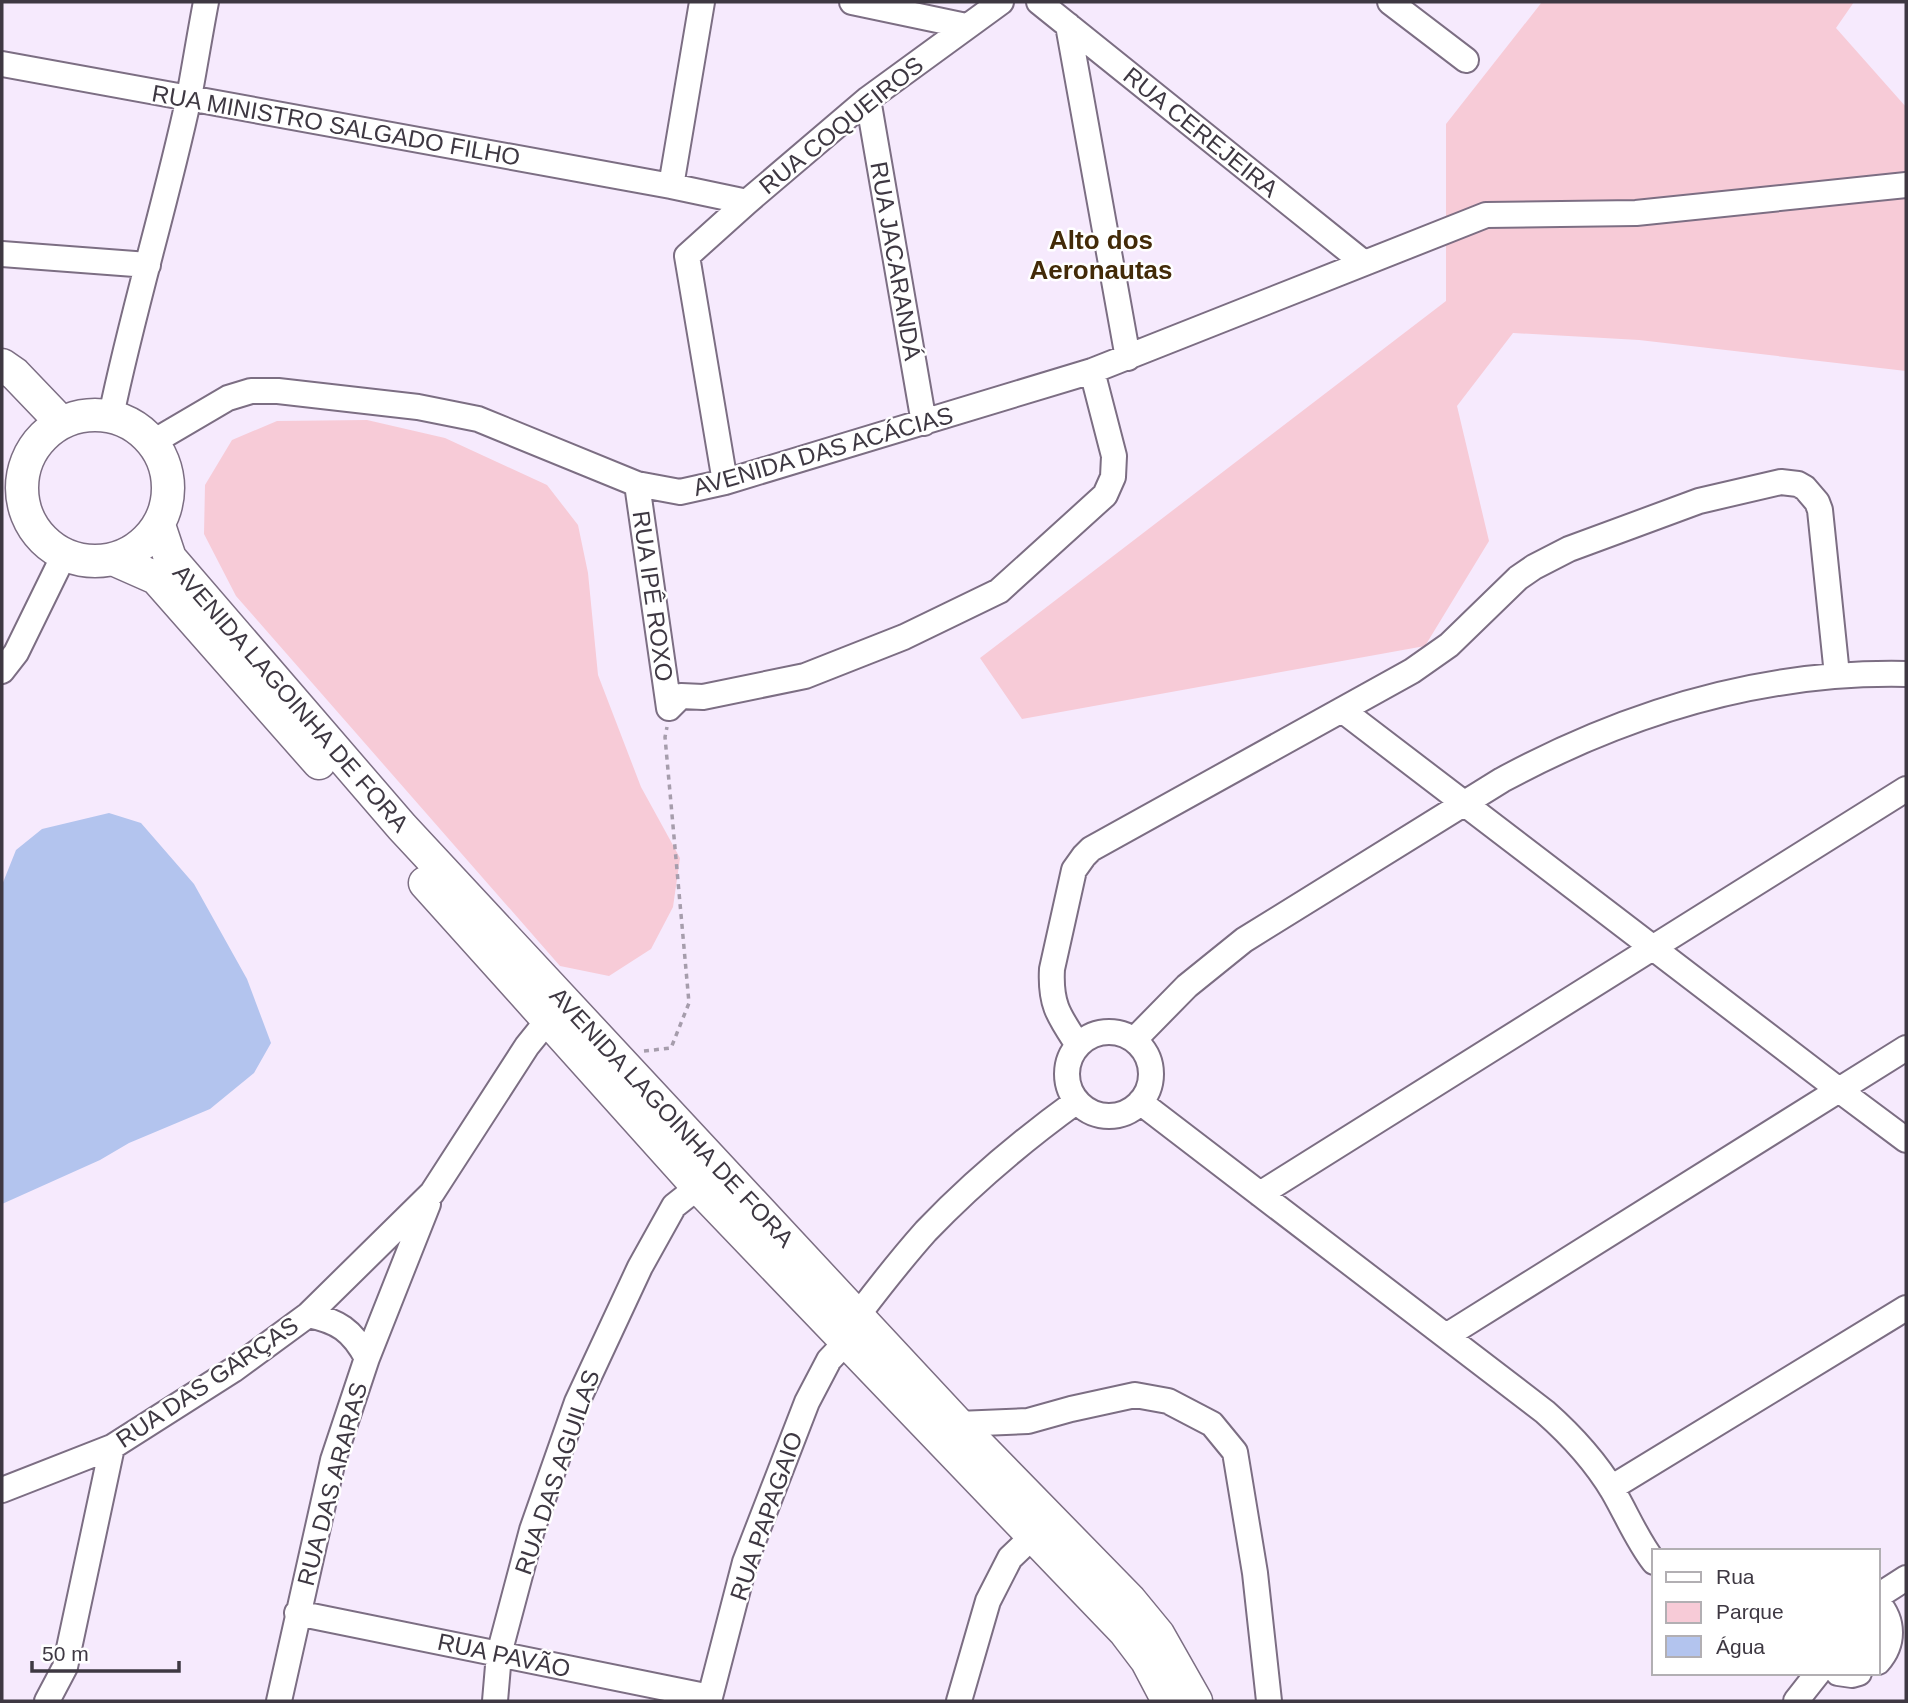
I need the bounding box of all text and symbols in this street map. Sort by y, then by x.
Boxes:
street label: RUA COQUEIROS [754,51,928,199]
street label: RUA CEREJEIRA [1118,61,1284,203]
street label: RUA MINISTRO SALGADO FILHO [150,79,522,171]
street label: RUA JACARANDÁ [865,159,927,363]
district label: Alto dos Aeronautas [1029,225,1173,285]
street label: AVENIDA DAS ACÁCIAS [690,401,956,501]
street label: RUA IPÊ ROXO [628,509,678,683]
street label: AVENIDA LAGOINHA DE FORA [168,559,414,837]
street label: AVENIDA LAGOINHA DE FORA [544,982,800,1252]
street label: RUA DAS GARÇAS [111,1311,303,1453]
street label: RUA DAS AGUILAS [509,1366,605,1578]
street label: RUA DAS ARARAS [292,1379,372,1589]
street label: RUA PAPAGAIO [725,1428,807,1604]
legend [1652,1549,1880,1675]
text: Rua [1716,1565,1755,1588]
text: Parque [1716,1600,1784,1623]
street label: RUA PAVÃO [435,1628,573,1682]
scale bar [32,1630,178,1674]
text: Água [1716,1635,1765,1658]
text: 50 m [42,1642,89,1665]

